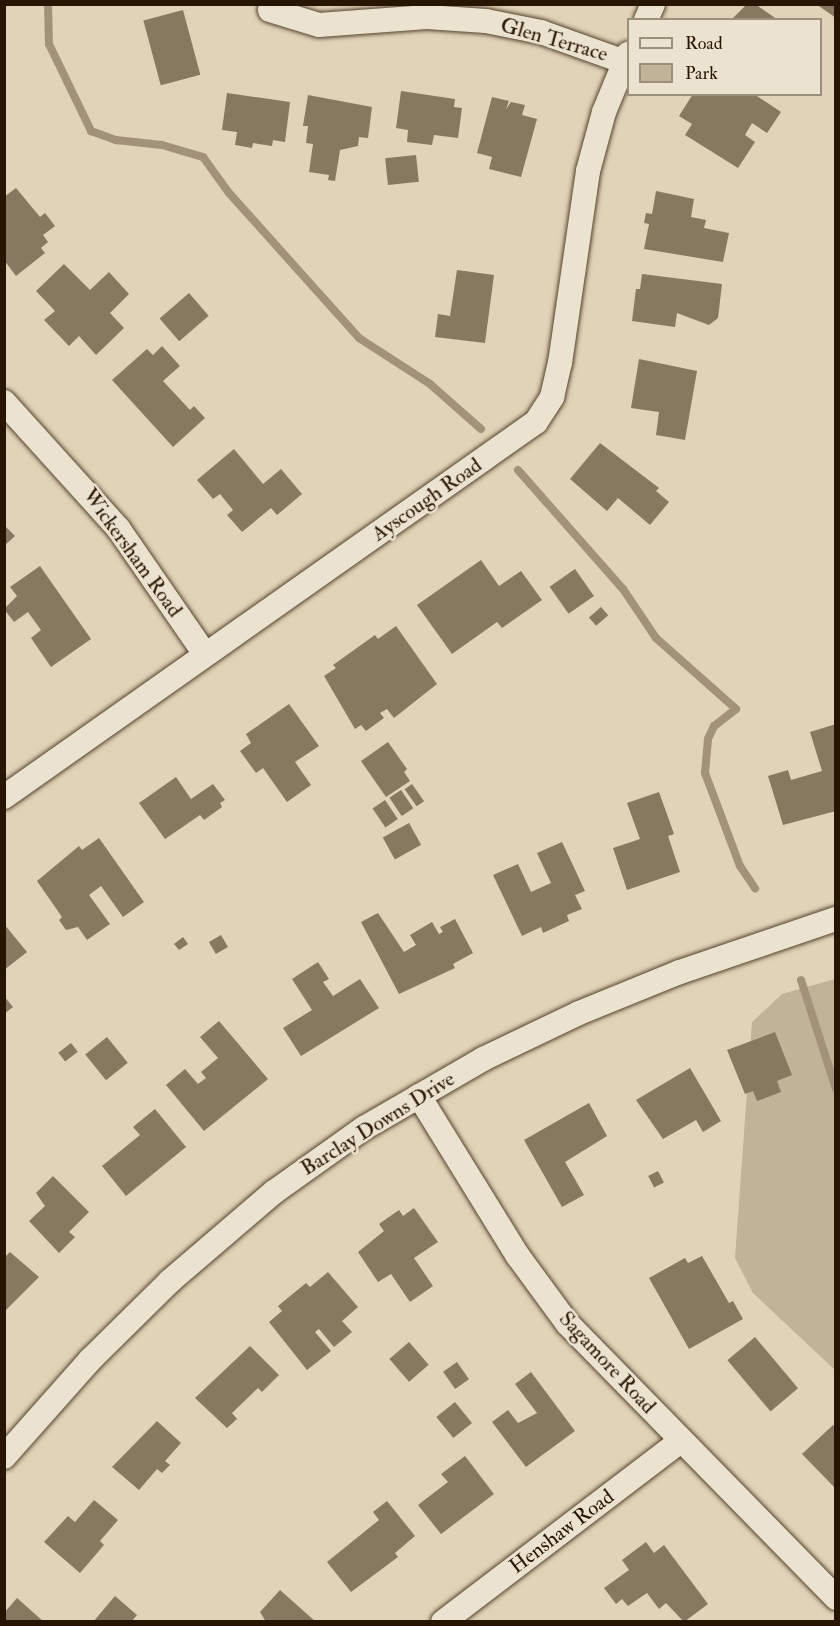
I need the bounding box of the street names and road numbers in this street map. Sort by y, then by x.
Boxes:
street label: Glen Terrace [498,13,610,67]
street label: Ayscough Road [367,453,487,547]
street label: Wickersham Road [77,484,187,622]
street label: Barclay Downs Drive [296,1067,460,1181]
street label: Sagamore Road [553,1307,661,1419]
street label: Henshaw Road [505,1485,619,1579]

